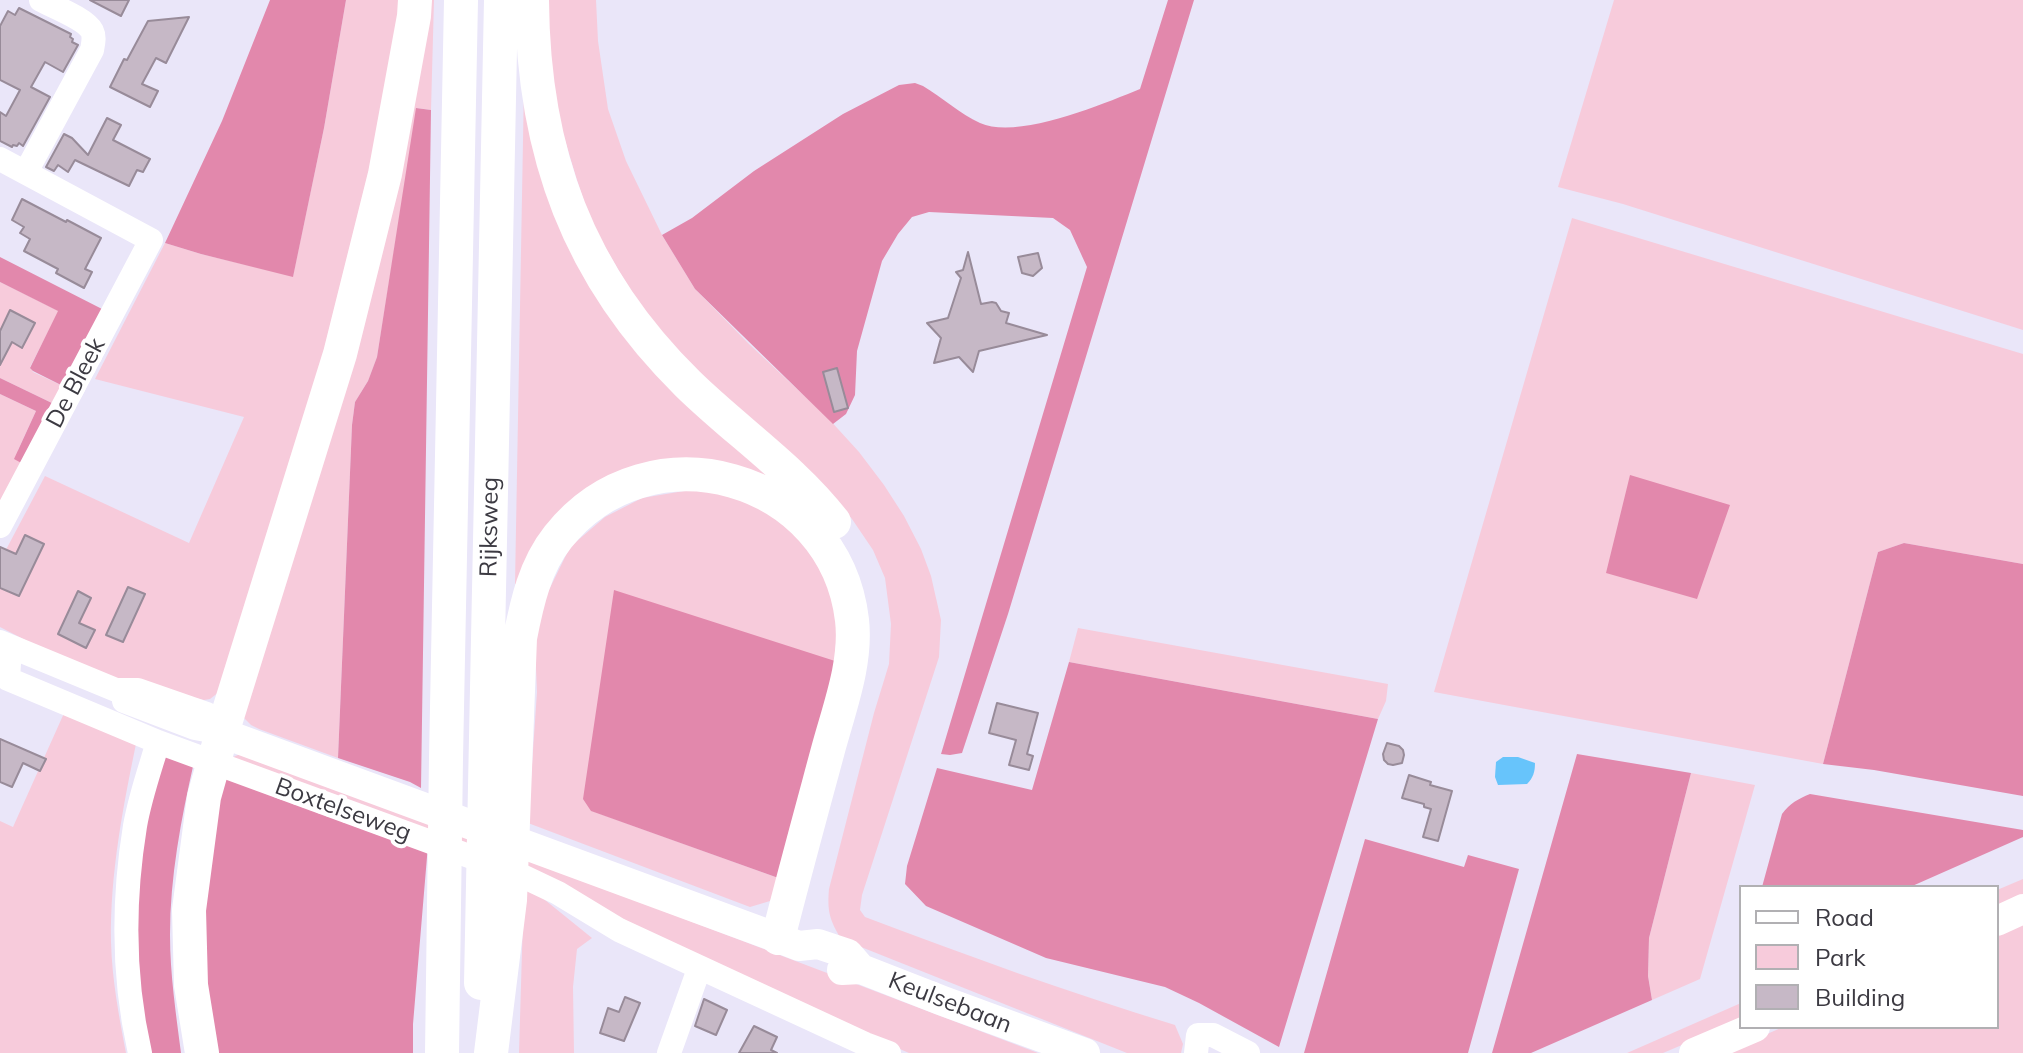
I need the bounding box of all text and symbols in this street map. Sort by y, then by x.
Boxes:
street label: De Bleek [40,333,112,433]
street label: Rijksweg [475,477,505,577]
street label: Boxtelseweg [271,772,415,848]
legend [1739,885,1999,1029]
text: Road [1815,902,1874,932]
text: Park [1815,942,1866,972]
street label: Keulsebaan [884,966,1016,1040]
text: Building [1815,982,1905,1012]

